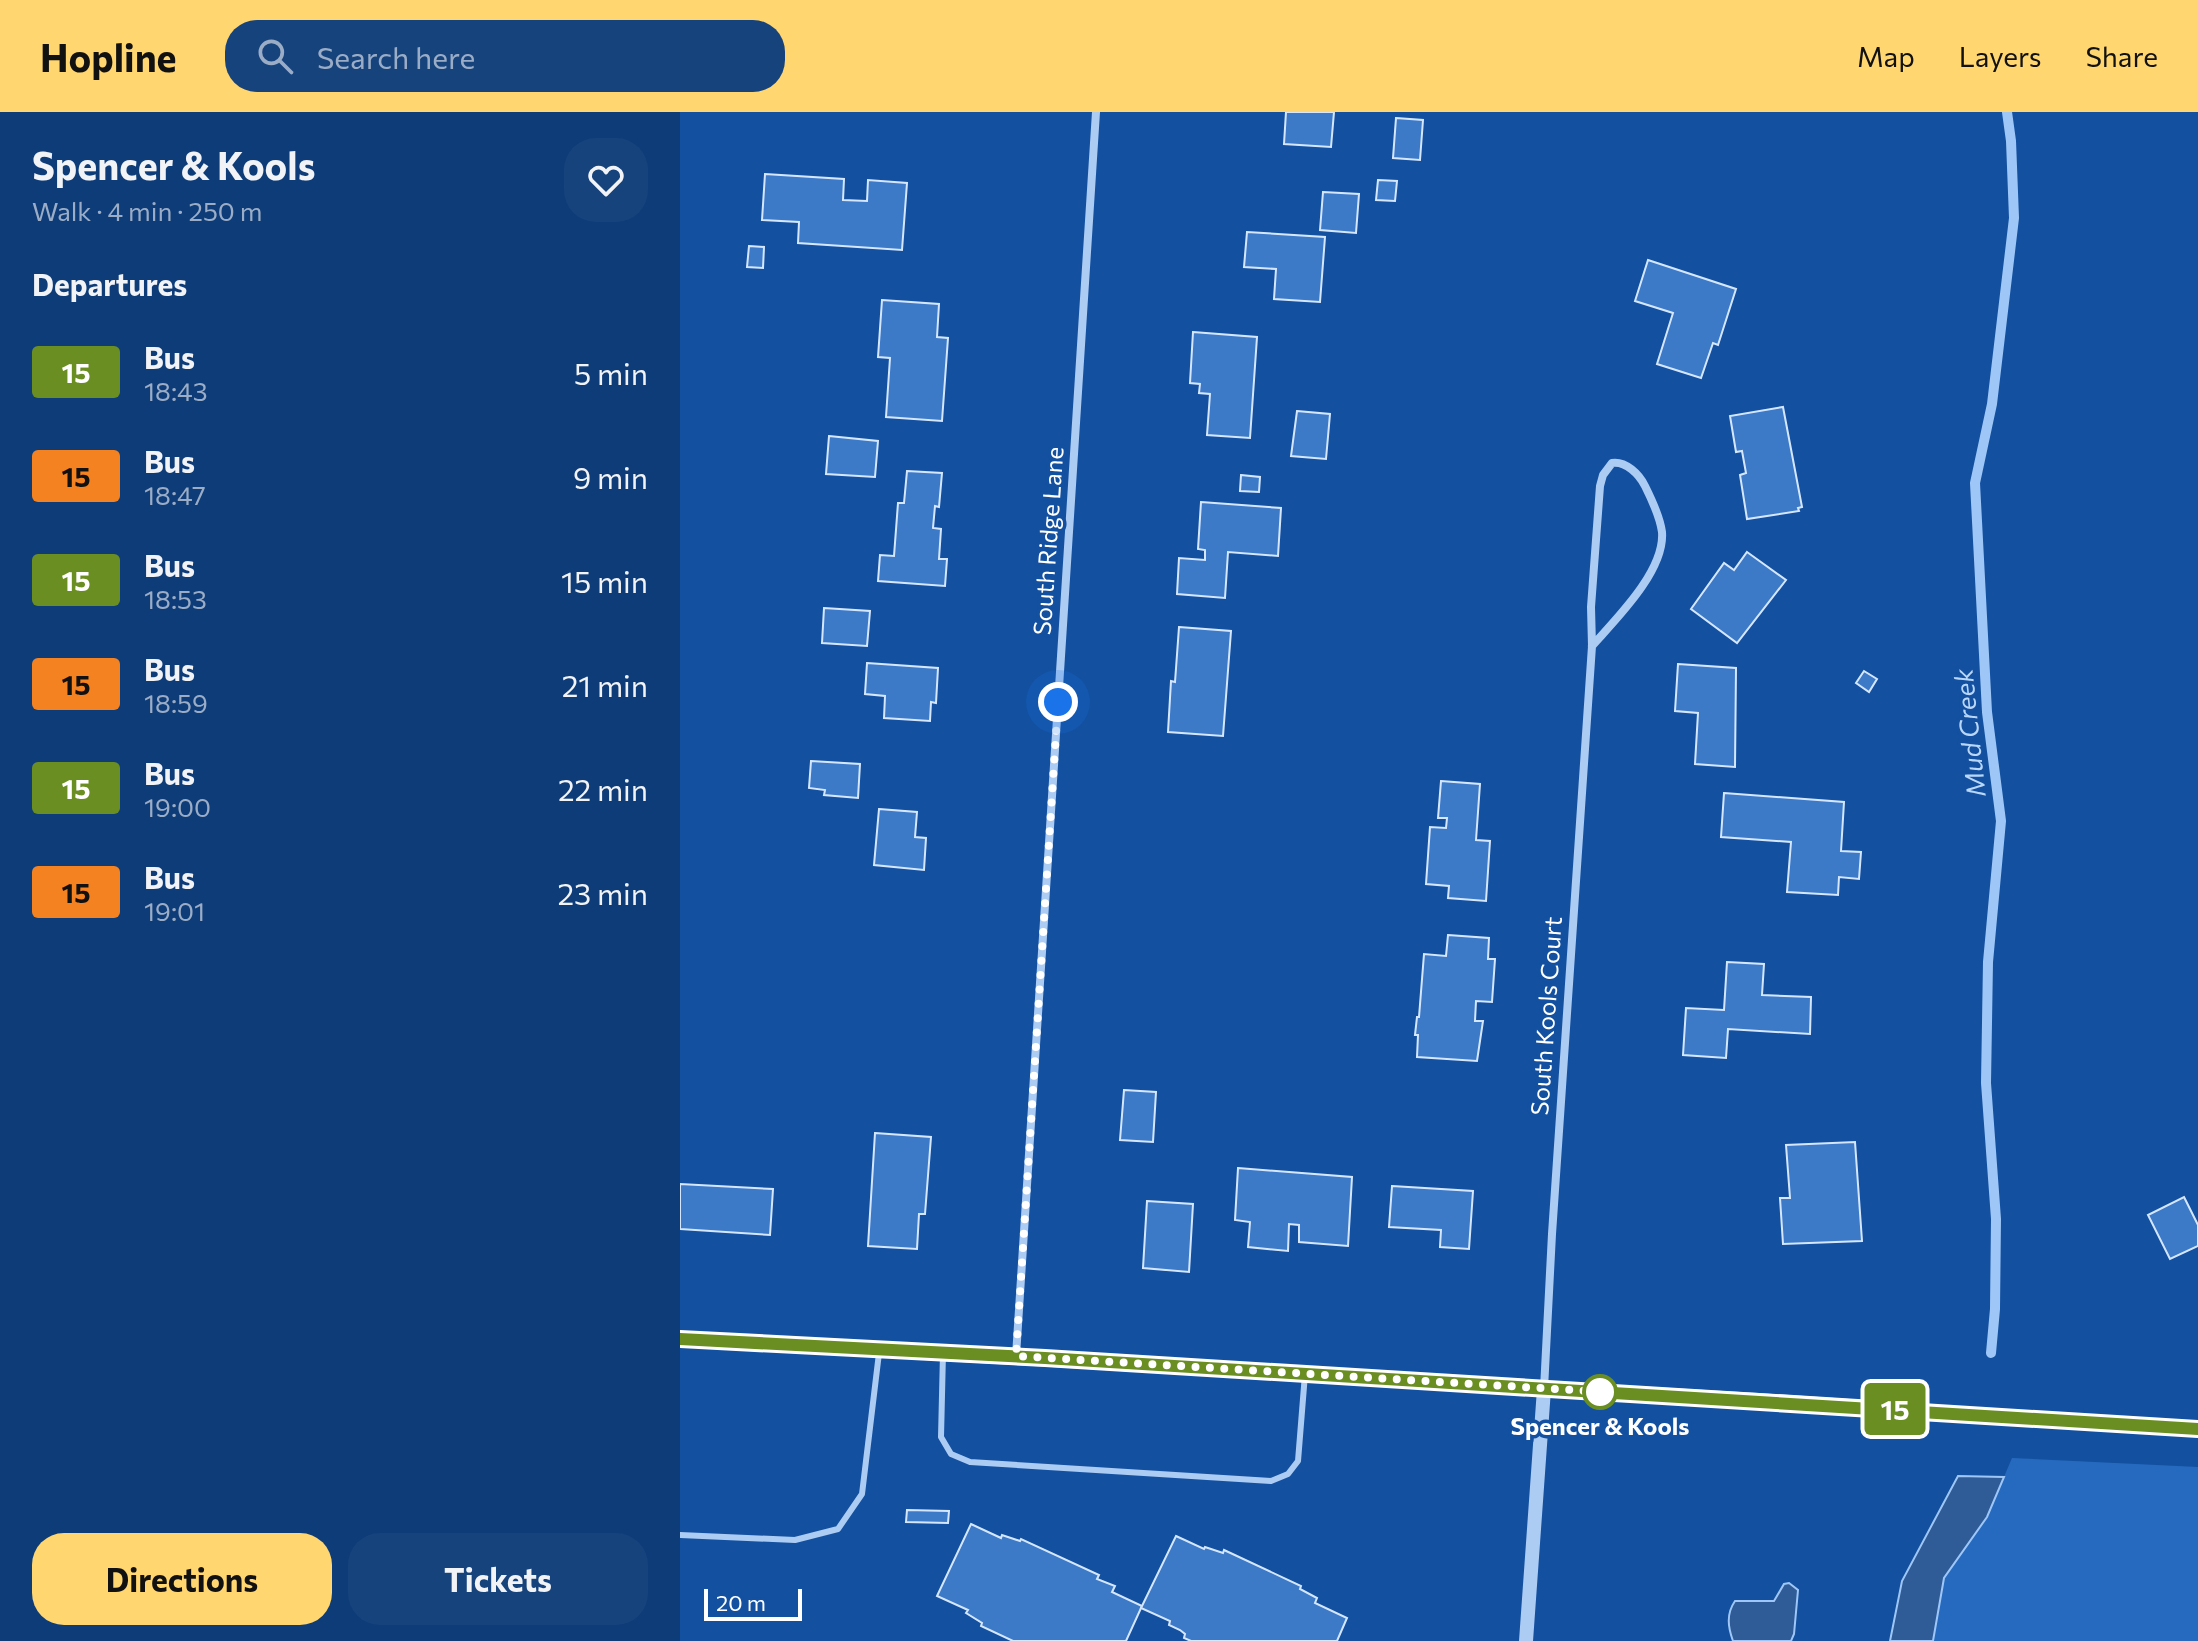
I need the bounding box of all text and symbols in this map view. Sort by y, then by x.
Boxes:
search box [225,20,785,92]
text: Hopline [40,33,177,80]
icon: search [253,34,297,78]
text: Search here [317,38,475,75]
text: Map [1857,39,1915,73]
text: Layers [1959,39,2041,73]
text: Share [2085,39,2158,73]
button: heart [564,138,648,222]
text: Spencer & Kools [32,141,315,188]
text: Walk · 4 min · 250 m [32,195,262,226]
text: Departures [32,265,187,302]
text: Bus [144,338,195,375]
text: 5 min [574,354,648,391]
text: 15 [62,355,91,389]
text: 18:43 [144,375,207,406]
text: Bus [144,442,195,479]
street label: South Ridge Lane [1026,446,1069,636]
text: 9 min [573,458,648,495]
text: 15 [62,459,91,493]
text: 18:47 [144,479,206,510]
text: Bus [144,546,195,583]
text: 15 min [561,562,648,599]
text: 15 [62,563,91,597]
text: 18:53 [144,583,207,614]
text: Bus [144,650,195,687]
text: 21 min [562,666,648,703]
text: 15 [62,667,91,701]
water label: Mud Creek [1946,667,1991,799]
your location [1038,682,1078,722]
text: 18:59 [144,687,208,718]
text: Bus [144,754,195,791]
text: 22 min [558,770,648,807]
text: 15 [62,771,91,805]
text: 19:00 [144,791,211,822]
text: Bus [144,858,195,895]
text: 23 min [557,874,648,911]
text: 15 [62,875,91,909]
text: 19:01 [144,895,205,926]
street label: South Kools Court [1524,915,1567,1116]
marker: Spencer & Kools [1583,1375,1617,1409]
line badge: 15 [1859,1383,1931,1435]
text: 15 [1881,1392,1910,1426]
place label: Spencer & Kools [1511,1411,1689,1440]
button: Directions [32,1533,332,1625]
button: Tickets [348,1533,648,1625]
scale bar [704,1585,802,1621]
text: 20 m [716,1589,766,1616]

